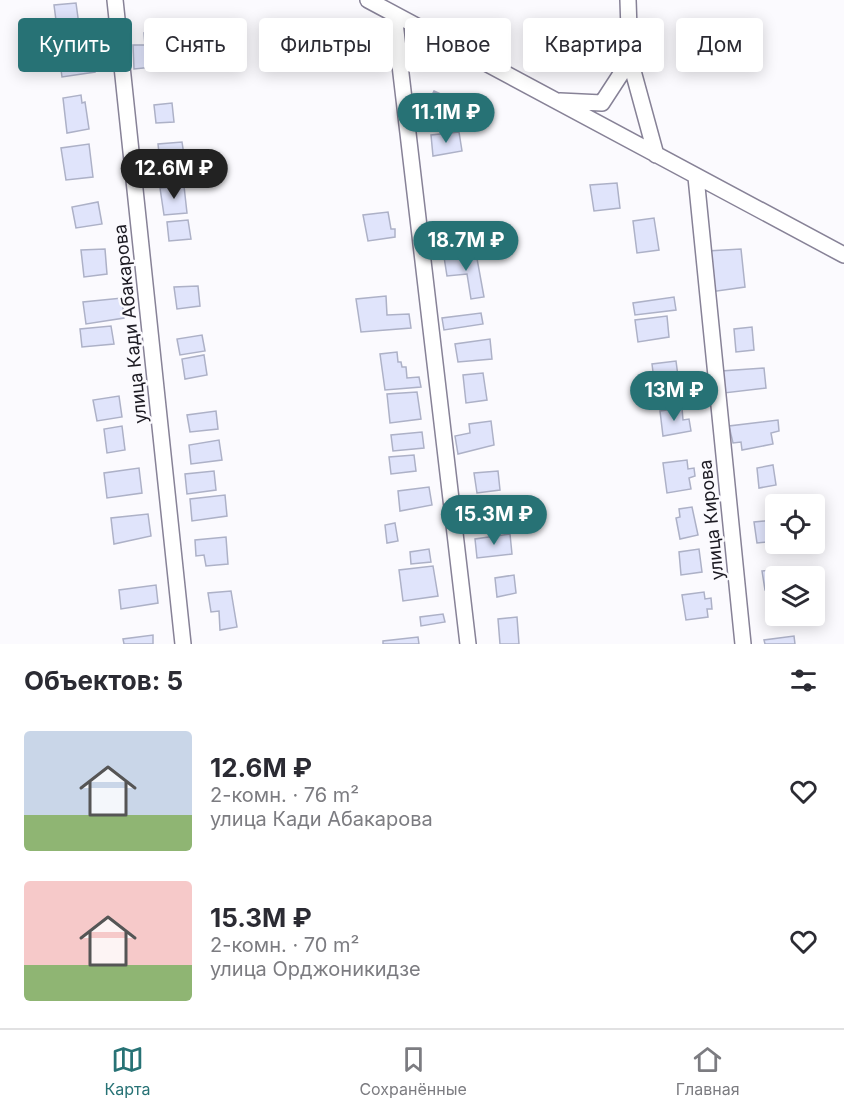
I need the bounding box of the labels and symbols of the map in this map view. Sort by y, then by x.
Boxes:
pin: 11.1M ₽ [391,93,501,144]
pin: 12.6M ₽ [119,149,229,200]
pin: 18.7M ₽ [411,221,521,272]
street label: улица Кади Абакарова [109,223,151,425]
pin: 13M ₽ [632,371,716,422]
street label: улица Кирова [694,459,728,581]
pin: 15.3M ₽ [439,495,549,546]

